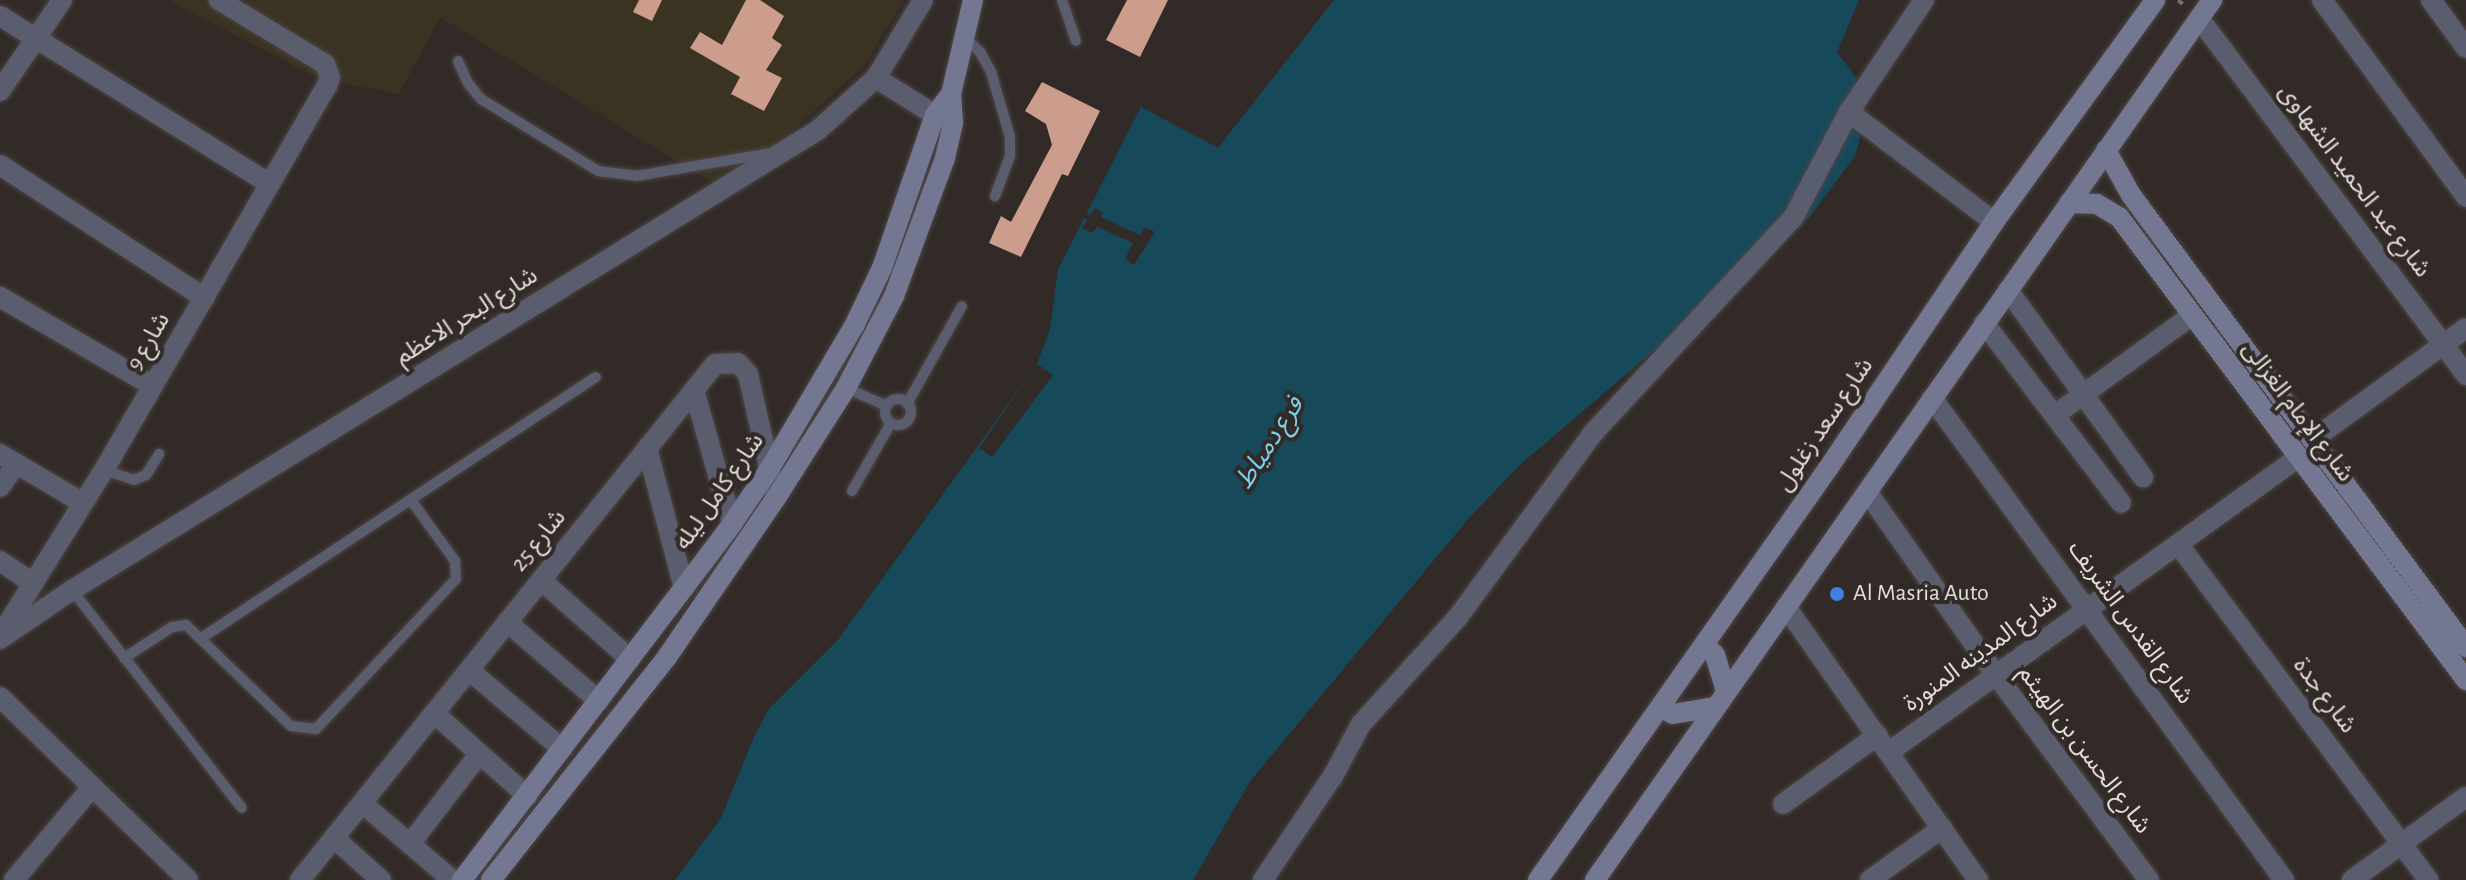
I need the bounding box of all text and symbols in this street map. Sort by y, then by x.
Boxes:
street label: شارع عبد الحميد الشهاوى [2272,78,2436,284]
street label: شارع البحر الاعظم [391,262,543,372]
street label: شارع 9 [121,308,177,376]
street label: شارع الإمام الغزالى [2235,336,2359,488]
street label: شارع سعد زغلول [1770,353,1880,497]
water label: فرع دمياط [1229,391,1311,495]
street label: شارع كامل ليله [669,428,771,556]
street label: شارع 25 [505,504,573,578]
street label: شارع القدس الشريف [2061,536,2199,710]
place label: Al Masria Auto [1853,580,1989,608]
marker: Al Masria Auto [1828,585,1846,603]
street label: شارع المدينه المنورة [1898,587,2064,719]
street label: شارع جدة [2286,652,2362,740]
street label: شارع الحسن بن الهيثم [2011,660,2157,840]

